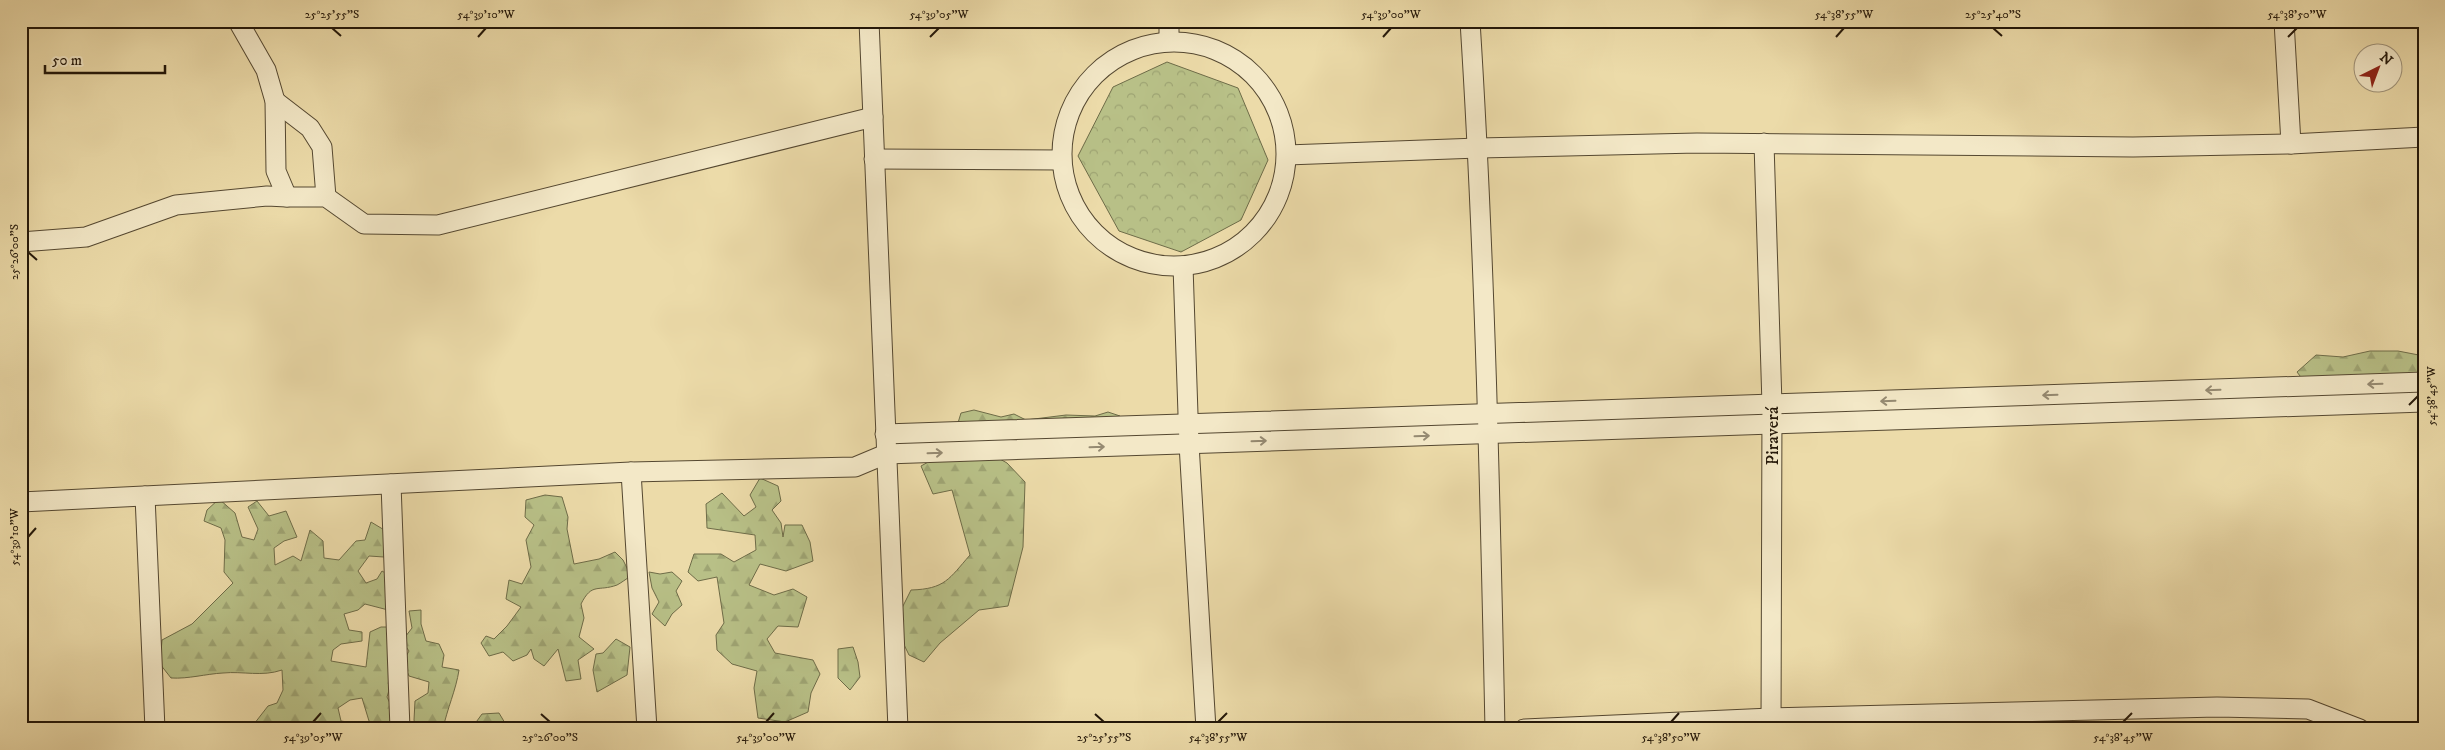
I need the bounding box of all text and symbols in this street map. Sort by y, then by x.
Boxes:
text: 25°25'55"S [305,7,359,22]
text: 54°39'10"W [457,7,516,22]
text: 54°39'05"W [910,7,970,22]
text: 54°39'00"W [1361,7,1422,22]
text: 54°38'55"W [1815,7,1874,22]
text: 25°25'40"S [1965,7,2021,22]
text: 54°38'50"W [2268,7,2328,22]
scale bar [45,42,165,74]
north arrow [2352,42,2402,92]
text: N [2376,49,2397,70]
text: 50 m [52,51,82,70]
text: 25°26'00"S [7,224,22,280]
text: 54°38'45"W [2424,365,2439,426]
one-way arrow [2367,379,2384,389]
one-way arrow [2205,385,2221,394]
one-way arrow [2042,390,2058,400]
one-way arrow [1880,396,1896,405]
street label: Piraverá [1762,406,1784,466]
one-way arrow [1414,431,1430,441]
one-way arrow [1251,437,1267,446]
one-way arrow [1088,442,1105,452]
one-way arrow [926,448,942,457]
text: 54°39'10"W [7,507,22,566]
text: 54°39'05"W [284,730,344,745]
text: 25°26'00"S [522,730,578,745]
text: 54°39'00"W [736,730,797,745]
text: 25°25'55"S [1077,730,1131,745]
text: 54°38'55"W [1189,730,1248,745]
text: 54°38'50"W [1642,730,1702,745]
text: 54°38'45"W [2093,730,2154,745]

